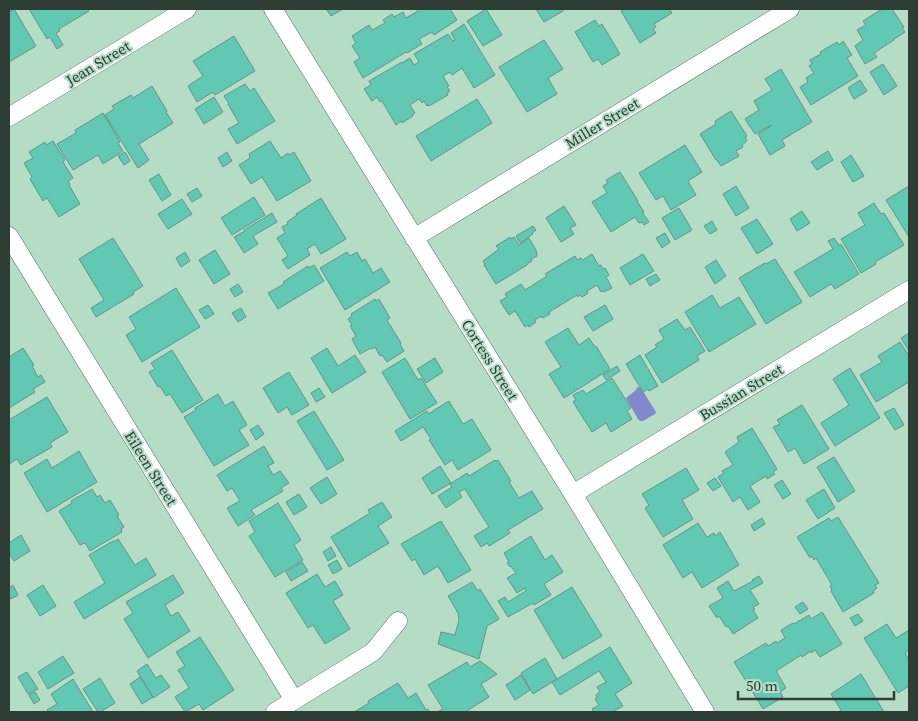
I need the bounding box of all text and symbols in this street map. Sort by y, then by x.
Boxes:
street label: Jean Street [61,35,134,91]
street label: Miller Street [561,93,643,153]
street label: Cortess Street [457,315,523,405]
street label: Bussian Street [695,359,787,425]
street label: Eileen Street [120,427,182,510]
scale bar [738,668,894,700]
text: 50 m [746,675,778,696]

